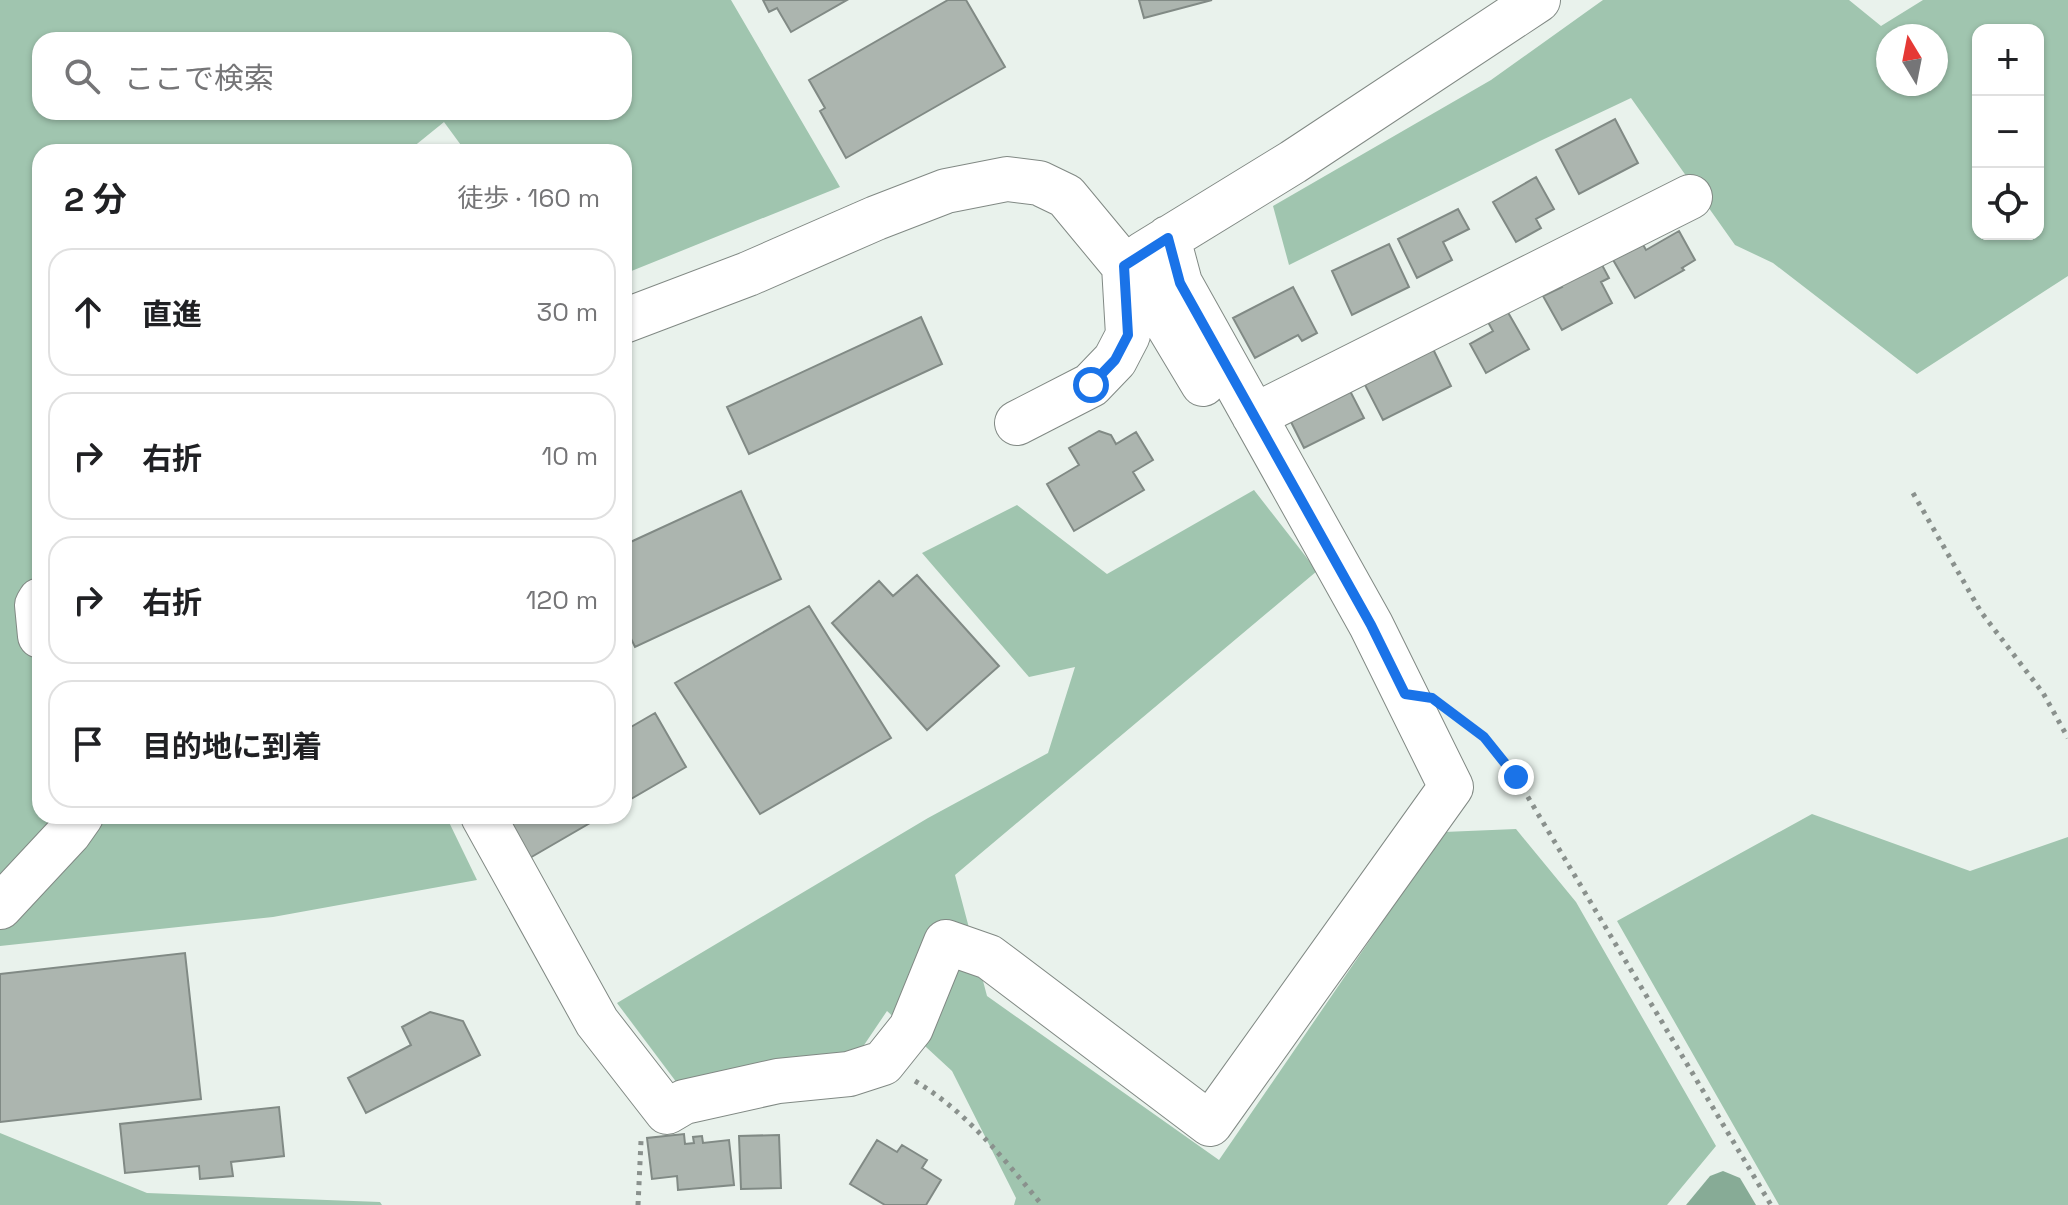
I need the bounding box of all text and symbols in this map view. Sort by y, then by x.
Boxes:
north arrow [1876,24,1948,96]
map controls [1972,24,2044,240]
button: + [1972,24,2044,96]
search box [32,32,632,120]
icon: search [60,54,104,98]
text: ここで検索 [124,59,274,98]
button: − [1972,96,2044,168]
button: locate [1972,168,2044,240]
text: 2 分 [64,178,127,221]
text: 徒歩 · 160 m [457,181,600,215]
icon: ahead [66,290,110,334]
text: 直進 [142,295,202,334]
text: 30 m [537,295,598,329]
route start [1073,367,1109,403]
icon: right [66,434,110,478]
text: 右折 [142,439,202,478]
text: 10 m [541,439,598,473]
icon: right [66,578,110,622]
text: 右折 [142,583,202,622]
text: 120 m [526,583,598,617]
icon: arrive [66,722,110,766]
text: 目的地に到着 [142,727,322,766]
route end [1498,759,1534,795]

